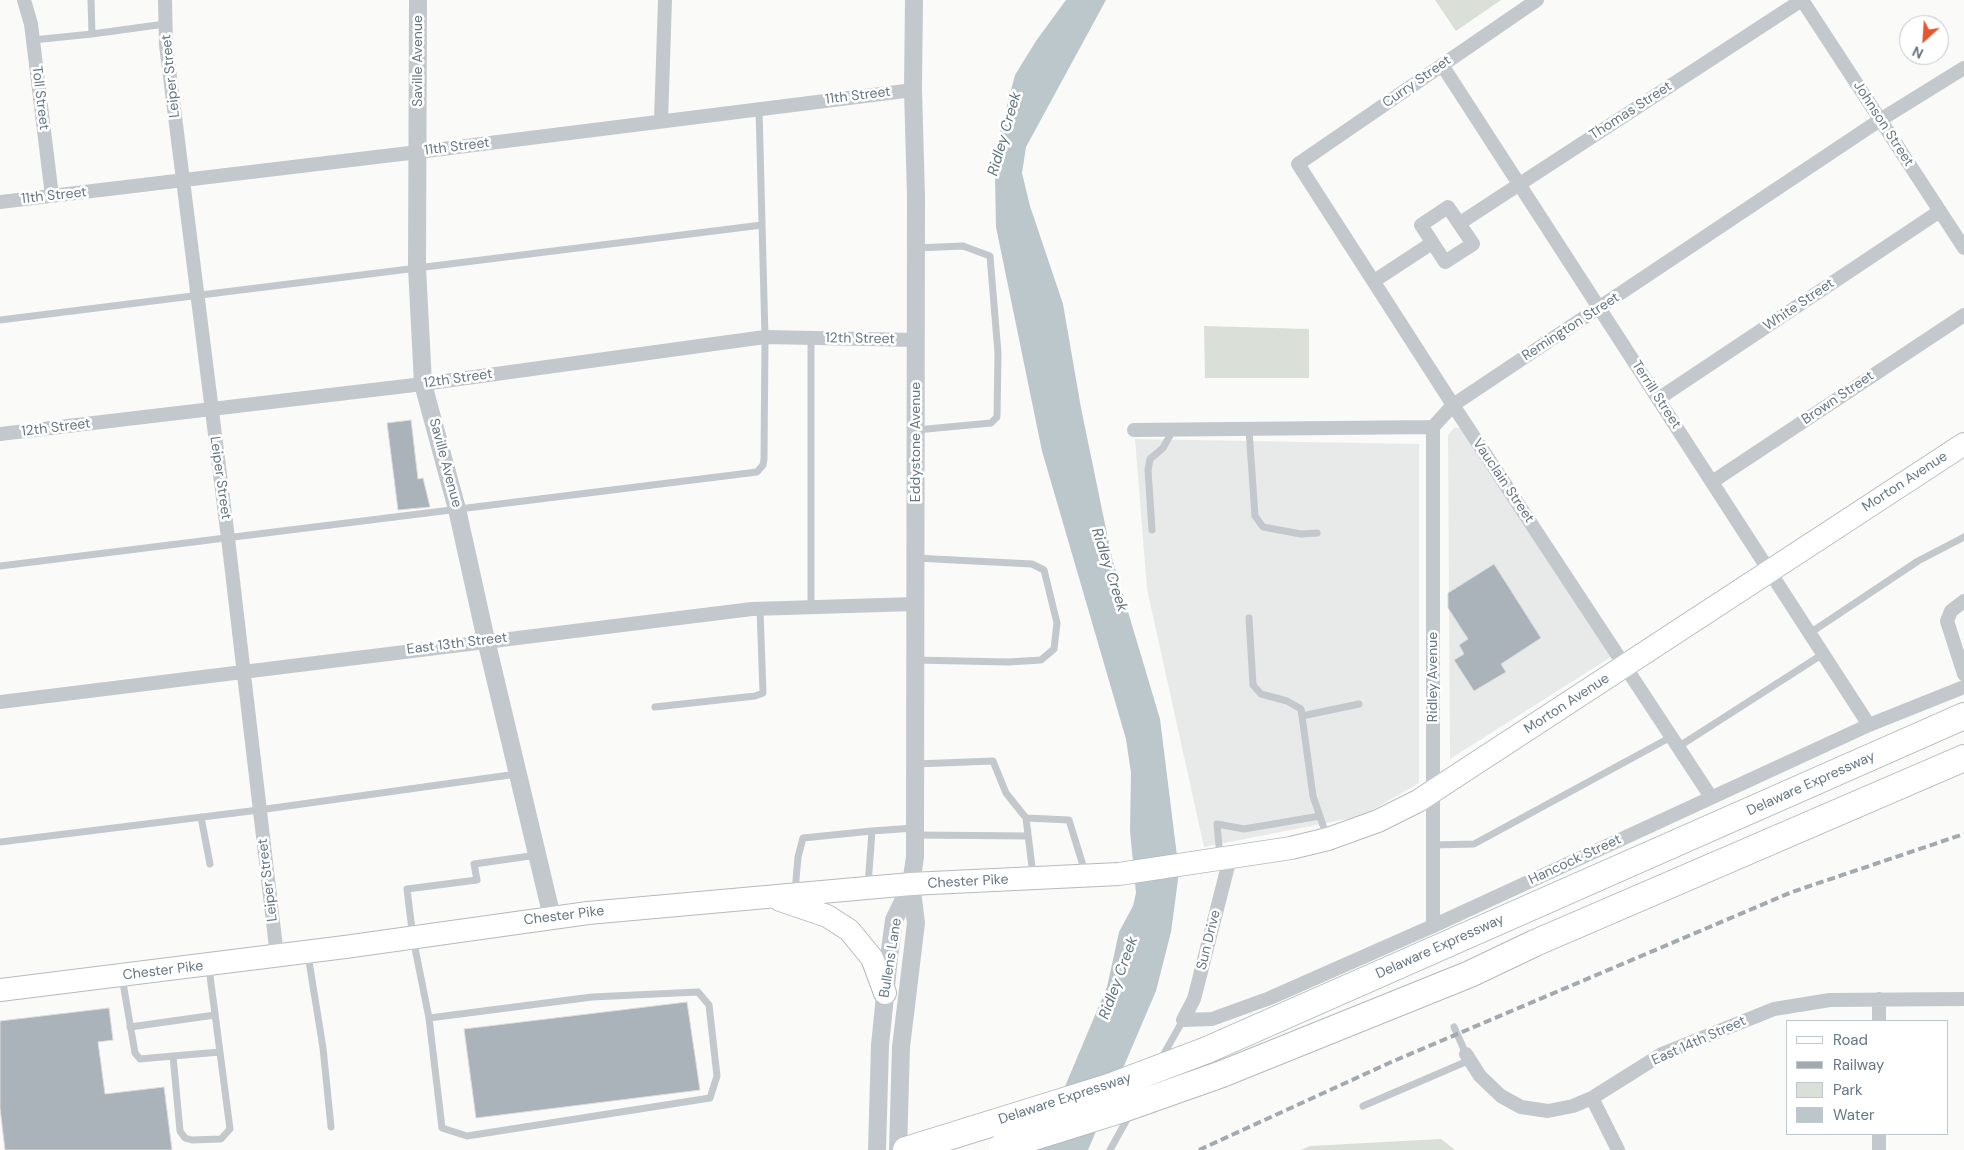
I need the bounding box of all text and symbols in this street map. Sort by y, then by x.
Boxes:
street label: Saville Avenue [410,15,426,107]
north arrow [1899,15,1949,65]
street label: Leiper Street [158,34,184,118]
text: N [1909,42,1926,63]
street label: Curry Street [1380,52,1454,112]
street label: Toll Street [28,65,52,131]
street label: Thomas Street [1587,78,1675,144]
street label: Johnson Street [1849,78,1917,170]
street label: 11th Street [824,84,892,108]
water label: Ridley Creek [984,90,1026,178]
street label: 11th Street [423,135,491,159]
street label: 11th Street [20,184,88,208]
street label: White Street [1760,275,1838,335]
street label: Remington Street [1519,289,1623,365]
street label: 12th Street [825,330,895,348]
street label: Terrill Street [1628,358,1684,432]
street label: 12th Street [422,366,494,392]
street label: Brown Street [1799,368,1877,428]
street label: Eddystone Avenue [908,382,924,502]
street label: 12th Street [21,415,91,441]
street label: Saville Avenue [425,417,465,509]
street label: Leiper Street [206,435,234,521]
street label: Vauclain Street [1469,436,1537,526]
street label: Morton Avenue [1859,448,1951,516]
water label: Ridley Creek [1087,526,1131,614]
street label: East 13th Street [406,630,508,658]
street label: Ridley Avenue [1425,632,1441,722]
street label: Morton Avenue [1521,670,1613,738]
street label: Delaware Expressway [1744,748,1878,820]
street label: Hancock Street [1526,831,1624,889]
street label: Leiper Street [255,837,281,923]
street label: Chester Pike [927,871,1009,893]
street label: Chester Pike [523,903,605,929]
street label: Sun Drive [1193,908,1225,972]
street label: Delaware Expressway [1373,911,1507,983]
street label: Bullens Lane [876,917,906,999]
water label: Ridley Creek [1096,934,1142,1022]
street label: Chester Pike [122,958,204,984]
street label: East 14th Street [1649,1013,1749,1069]
legend [1786,1020,1949,1135]
text: Road [1833,1030,1868,1050]
text: Railway [1833,1055,1884,1075]
street label: Delaware Expressway [996,1070,1134,1128]
text: Park [1833,1080,1863,1100]
text: Water [1833,1105,1874,1125]

